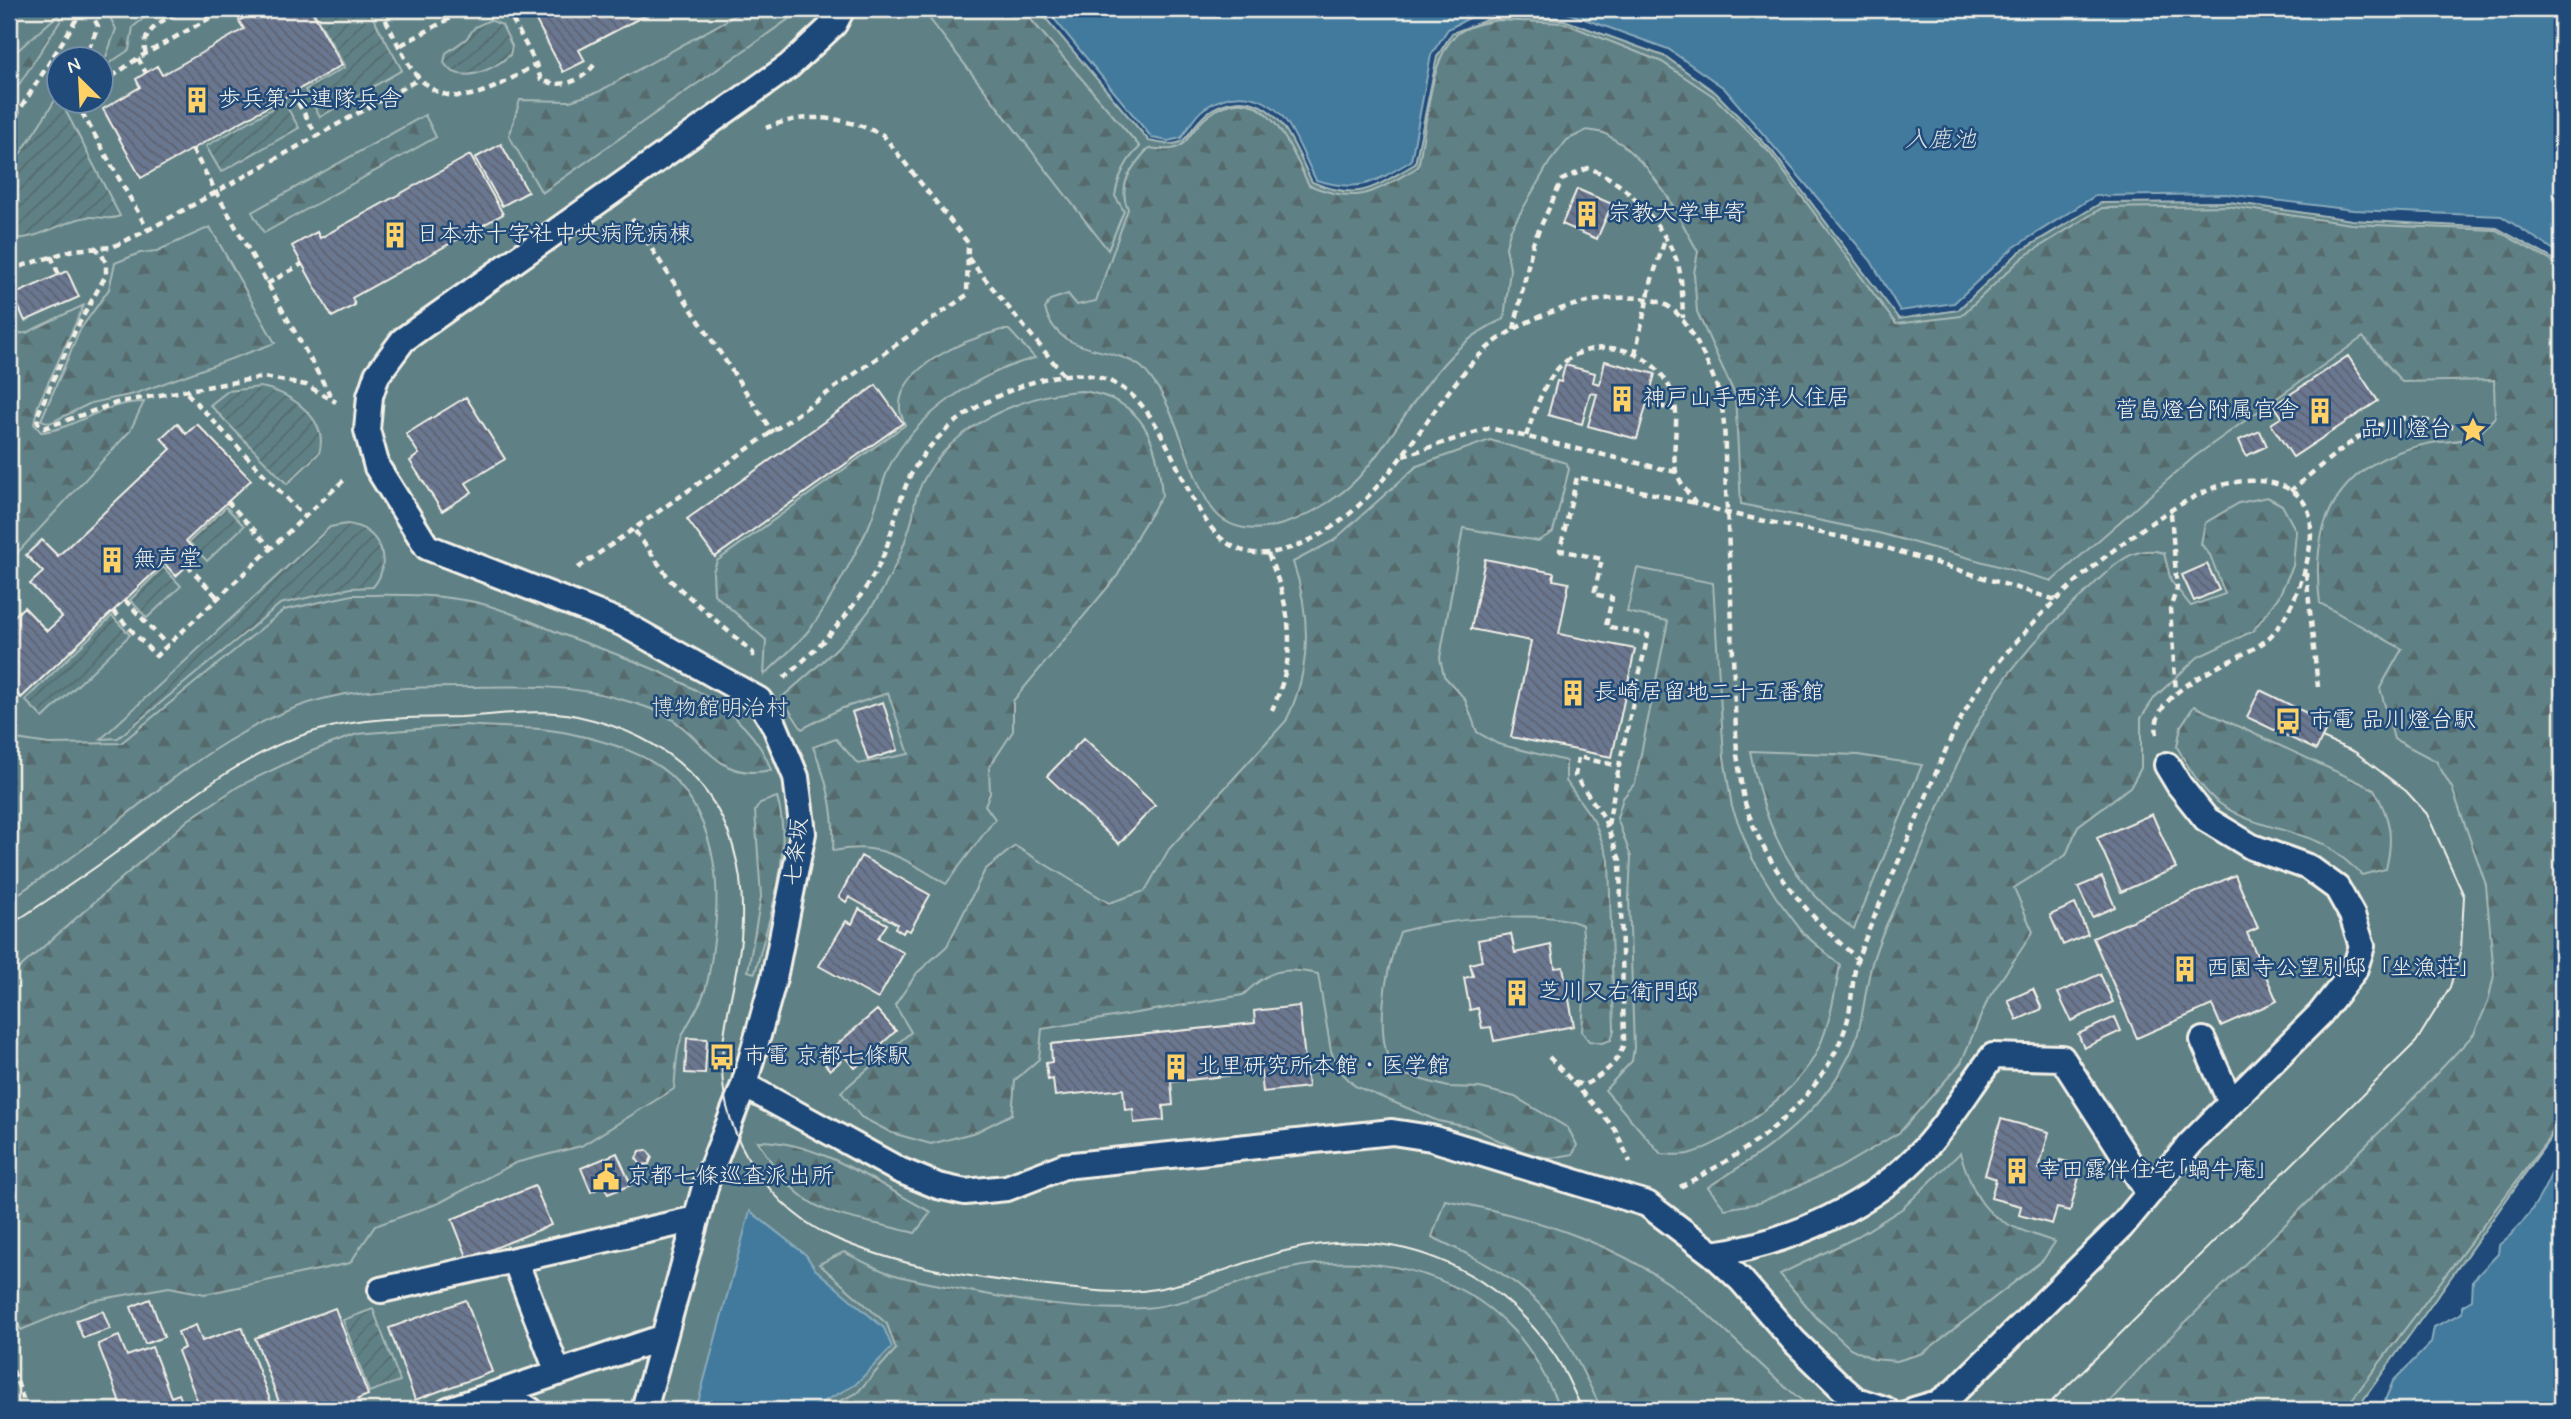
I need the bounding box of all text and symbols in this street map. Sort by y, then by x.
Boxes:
north arrow [46,46,116,116]
text: N [63,52,85,80]
building icon: 歩兵第六連隊兵舎 [182,85,212,115]
place label: 歩兵第六連隊兵舎 [218,85,402,115]
water label: 入鹿池 [1904,125,1977,156]
building icon: 宗教大学車寄 [1572,199,1602,229]
place label: 宗教大学車寄 [1608,199,1746,229]
building icon: 日本赤十字社中央病院病棟 [380,220,410,250]
place label: 日本赤十字社中央病院病棟 [416,220,692,250]
building icon: 神戸山手西洋人住居 [1607,384,1637,414]
place label: 神戸山手西洋人住居 [1643,384,1850,414]
place label: 菅島燈台附属官舎 [2115,396,2299,426]
building icon: 菅島燈台附属官舎 [2305,396,2335,426]
place label: 品川燈台 [2360,415,2452,445]
place icon: 品川燈台 [2458,415,2488,445]
building icon: 無声堂 [97,545,127,575]
place label: 無声堂 [133,545,202,575]
building icon: 長崎居留地二十五番館 [1558,678,1588,708]
place label: 長崎居留地二十五番館 [1594,678,1824,708]
park label: 博物館明治村 [651,694,789,724]
bus stop icon: 市電 品川燈台駅 [2273,706,2303,736]
place label: 市電 品川燈台駅 [2309,706,2476,736]
street label: 七条坂 [778,816,816,888]
building icon: 西園寺公望別邸「坐漁荘」 [2170,954,2200,984]
place label: 西園寺公望別邸「坐漁荘」 [2206,954,2482,984]
building icon: 芝川又右衛門邸 [1502,978,1532,1008]
place label: 芝川又右衛門邸 [1538,978,1699,1008]
bus stop icon: 市電 京都七條駅 [707,1042,737,1072]
place label: 市電 京都七條駅 [743,1042,910,1072]
building icon: 北里研究所本館・医学館 [1161,1052,1191,1082]
place label: 北里研究所本館・医学館 [1197,1052,1450,1082]
building icon: 幸田露伴住宅｢蝸牛庵｣ [2002,1156,2032,1186]
place label: 幸田露伴住宅｢蝸牛庵｣ [2038,1156,2268,1186]
public building icon: 京都七條巡査派出所 [591,1162,621,1192]
place label: 京都七條巡査派出所 [627,1162,834,1192]

